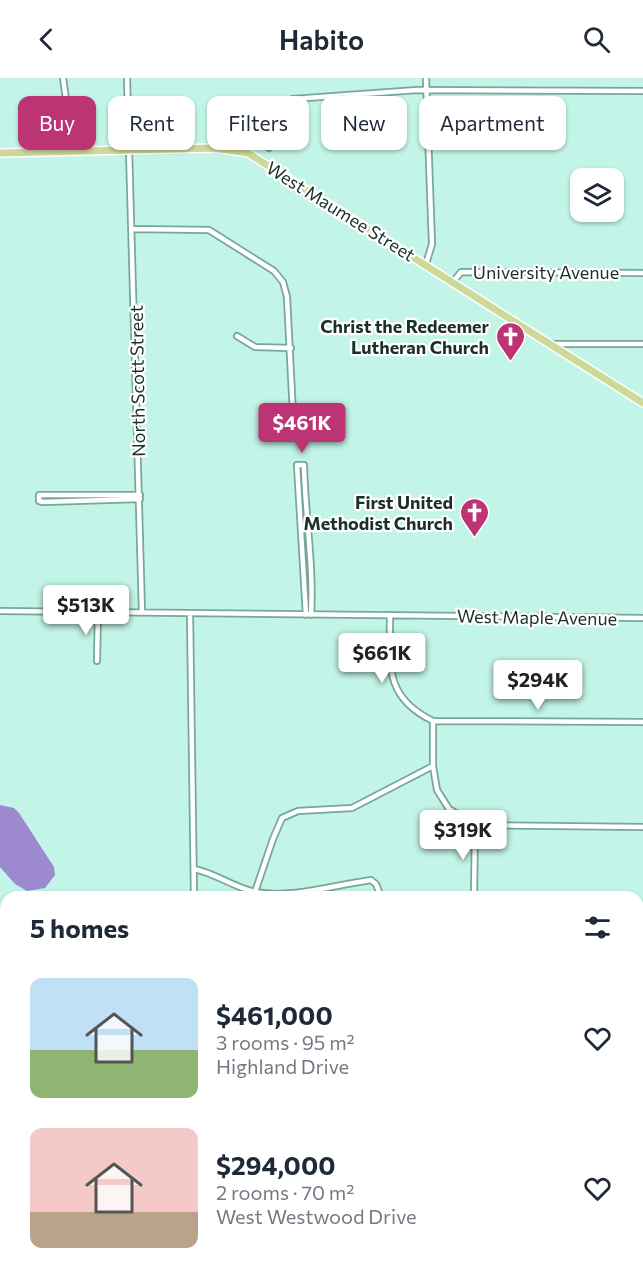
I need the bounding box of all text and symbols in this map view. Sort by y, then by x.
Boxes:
icon: back [30,23,63,56]
text: Habito [279,23,364,56]
icon: search [580,23,613,56]
chip: Buy [18,96,96,150]
chip: Rent [108,96,195,150]
chip: Filters [207,96,309,150]
chip: New [321,96,407,150]
chip: Apartment [419,96,566,150]
street label: West Maumee Street [263,156,419,266]
map controls [570,168,624,222]
button: layers [570,168,624,222]
street label: University Avenue [473,261,619,283]
street label: North Scott Street [125,305,149,457]
place label: Christ the Redeemer Lutheran Church [320,315,490,358]
church icon: Christ the Redeemer Lutheran Church [494,320,526,362]
pin: $461K [260,403,344,454]
text: $461K [272,410,332,434]
place label: First United Methodist Church [303,491,453,534]
church icon: First United Methodist Church [458,496,490,538]
pin: $513K [44,585,128,636]
text: $513K [57,592,115,616]
street label: West Maple Avenue [457,605,617,629]
pin: $661K [340,633,424,684]
text: $661K [352,640,412,664]
pin: $294K [496,660,580,711]
text: $294K [507,667,569,691]
pin: $319K [421,810,505,861]
text: $319K [434,817,492,841]
icon: filters [581,911,614,944]
text: 5 homes [30,912,129,943]
text: $461,000 [216,999,333,1030]
icon: home [78,1002,150,1074]
icon: heart [581,1022,614,1055]
text: 3 rooms · 95 m² [216,1030,355,1054]
text: Highland Drive [216,1054,349,1078]
text: $294,000 [216,1149,335,1180]
icon: home [78,1152,150,1224]
icon: heart [581,1172,614,1205]
text: 2 rooms · 70 m² [216,1180,354,1204]
text: West Westwood Drive [216,1204,417,1228]

